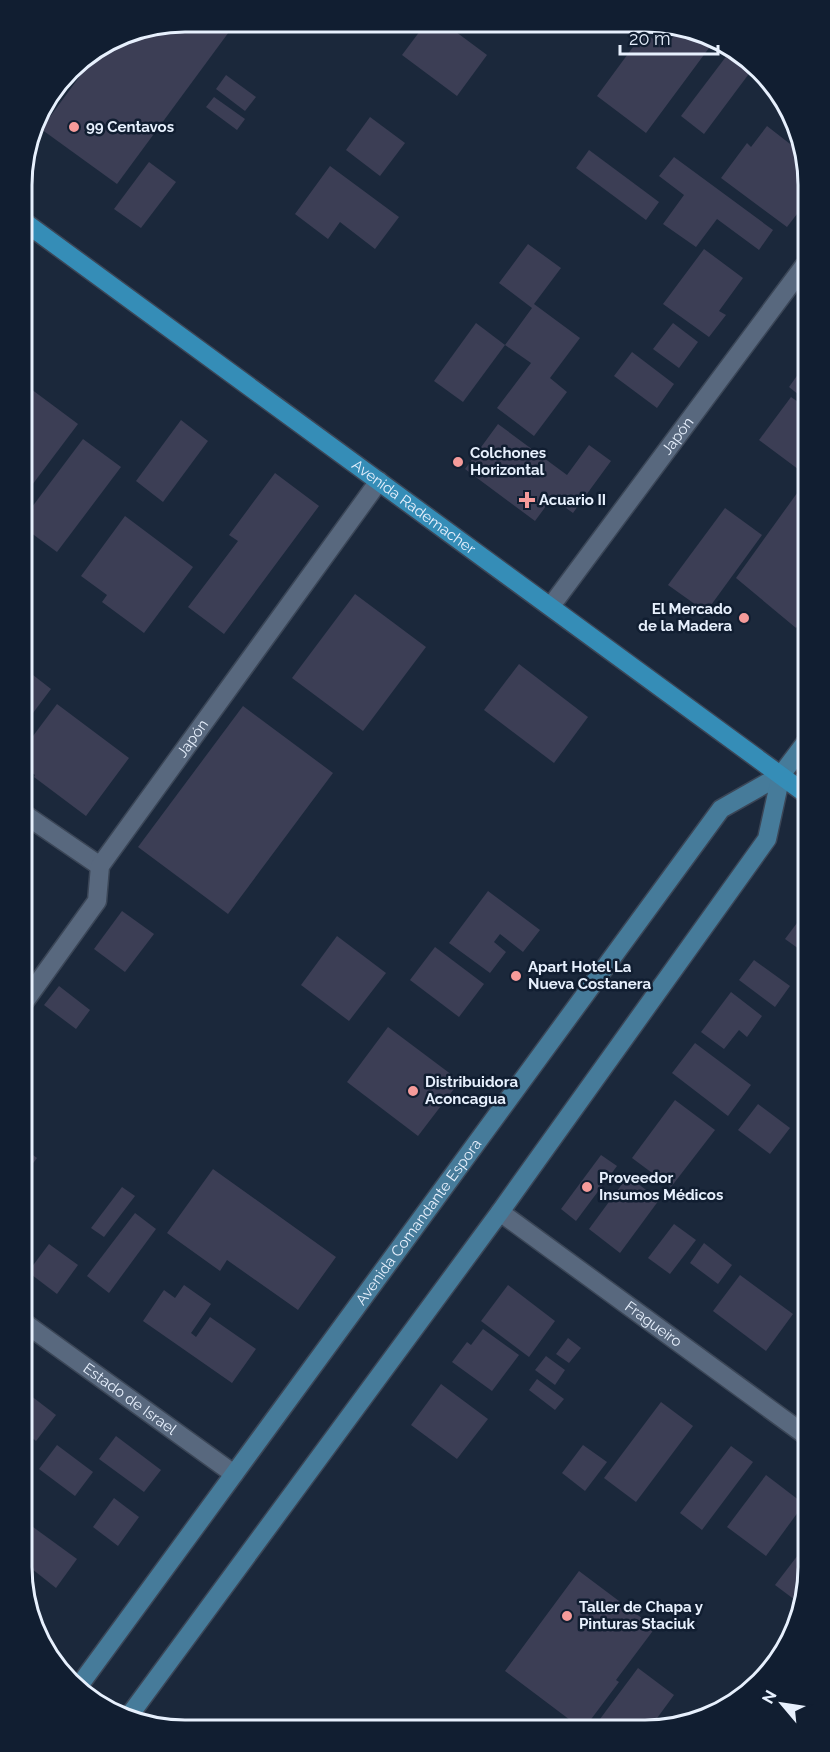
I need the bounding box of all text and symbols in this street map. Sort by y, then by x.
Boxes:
scale bar [620,18,718,56]
text: 20 m [629,28,671,49]
place label: 99 Centavos [86,118,174,136]
marker: 99 Centavos [67,120,81,134]
street label: Japón [658,414,697,458]
place label: Colchones Horizontal [470,444,546,479]
marker: Colchones Horizontal [451,455,465,469]
street label: Avenida Rademacher [348,456,479,558]
place label: Acuario II [539,491,606,509]
marker: Acuario II [520,493,534,507]
place label: El Mercado de la Madera [638,600,732,635]
marker: El Mercado de la Madera [737,611,751,625]
street label: Japón [173,716,212,761]
place label: Apart Hotel La Nueva Costanera [528,958,652,993]
marker: Apart Hotel La Nueva Costanera [509,969,523,983]
place label: Distribuidora Aconcagua [425,1073,518,1108]
marker: Distribuidora Aconcagua [406,1084,420,1098]
street label: Avenida Comandante Espora [352,1135,485,1309]
place label: Proveedor Insumos Médicos [599,1169,723,1204]
marker: Proveedor Insumos Médicos [580,1180,594,1194]
street label: Fragueiro [621,1297,685,1351]
street label: Estado de Israel [80,1359,181,1439]
place label: Taller de Chapa y Pinturas Staciuk [579,1598,704,1633]
marker: Taller de Chapa y Pinturas Staciuk [560,1609,574,1623]
north arrow [752,1674,812,1734]
text: N [758,1687,781,1707]

